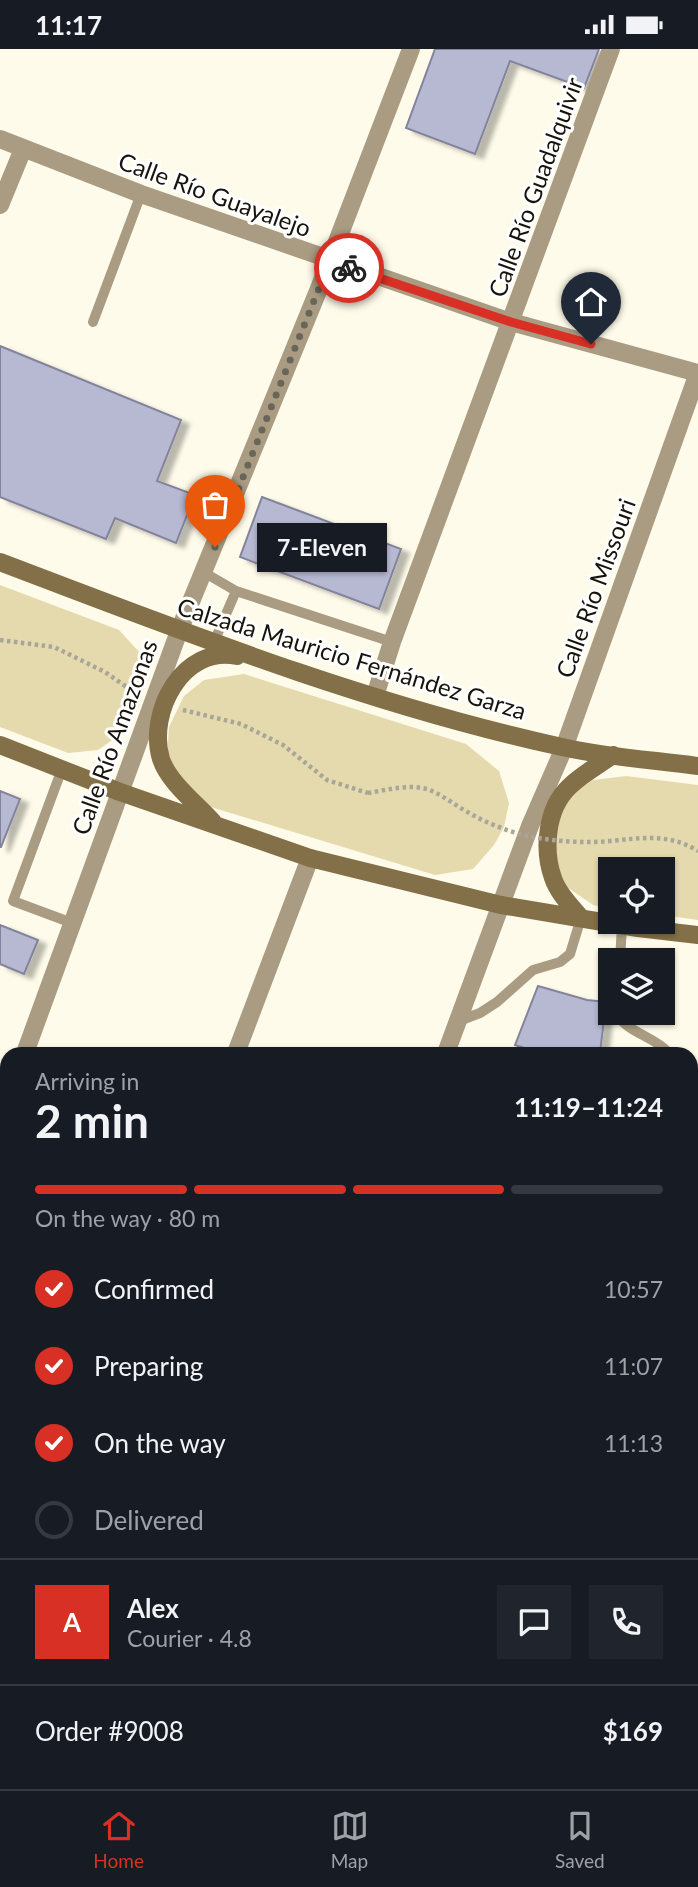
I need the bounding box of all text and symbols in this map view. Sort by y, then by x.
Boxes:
text: 11:17 [35,9,102,41]
street label: Calle Río Guadalquivir [482,73,588,301]
street label: Calle Río Guayalejo [115,146,315,242]
courier [314,233,384,303]
icon: bike [330,249,368,287]
pin [561,272,621,344]
icon: home [572,283,610,321]
pin [185,475,245,547]
icon: bag [196,486,234,524]
street label: Calle Río Missouri [549,494,641,682]
callout: 7-Eleven [257,523,386,571]
text: 7-Eleven [277,533,367,561]
street label: Calzada Mauricio Fernández Garza [174,591,530,725]
street label: Calle Río Amazonas [65,635,163,839]
map controls [598,857,675,1025]
button: locate [598,857,675,934]
button: layers [598,948,675,1025]
text: Arriving in [35,1067,139,1095]
text: 11:19–11:24 [514,1091,663,1123]
text: 2 min [35,1093,149,1148]
text: On the way · 80 m [35,1204,220,1232]
icon: check [35,1270,73,1308]
text: Confirmed [94,1273,214,1305]
text: 10:57 [604,1275,663,1303]
icon: check [35,1347,73,1385]
text: Preparing [94,1350,203,1382]
text: 11:07 [604,1352,663,1380]
icon: check [35,1424,73,1462]
text: On the way [94,1427,226,1459]
text: 11:13 [604,1429,663,1457]
text: Delivered [94,1504,204,1536]
button: chat [497,1585,571,1659]
button: phone [589,1585,663,1659]
text: Alex [127,1592,179,1624]
text: A [63,1606,81,1638]
text: Courier · 4.8 [127,1624,252,1652]
text: Order #9008 [35,1715,184,1747]
text: $169 [603,1715,663,1747]
tab: Home [93,1807,144,1872]
tab: Map [331,1807,369,1872]
tab: Saved [555,1807,605,1872]

